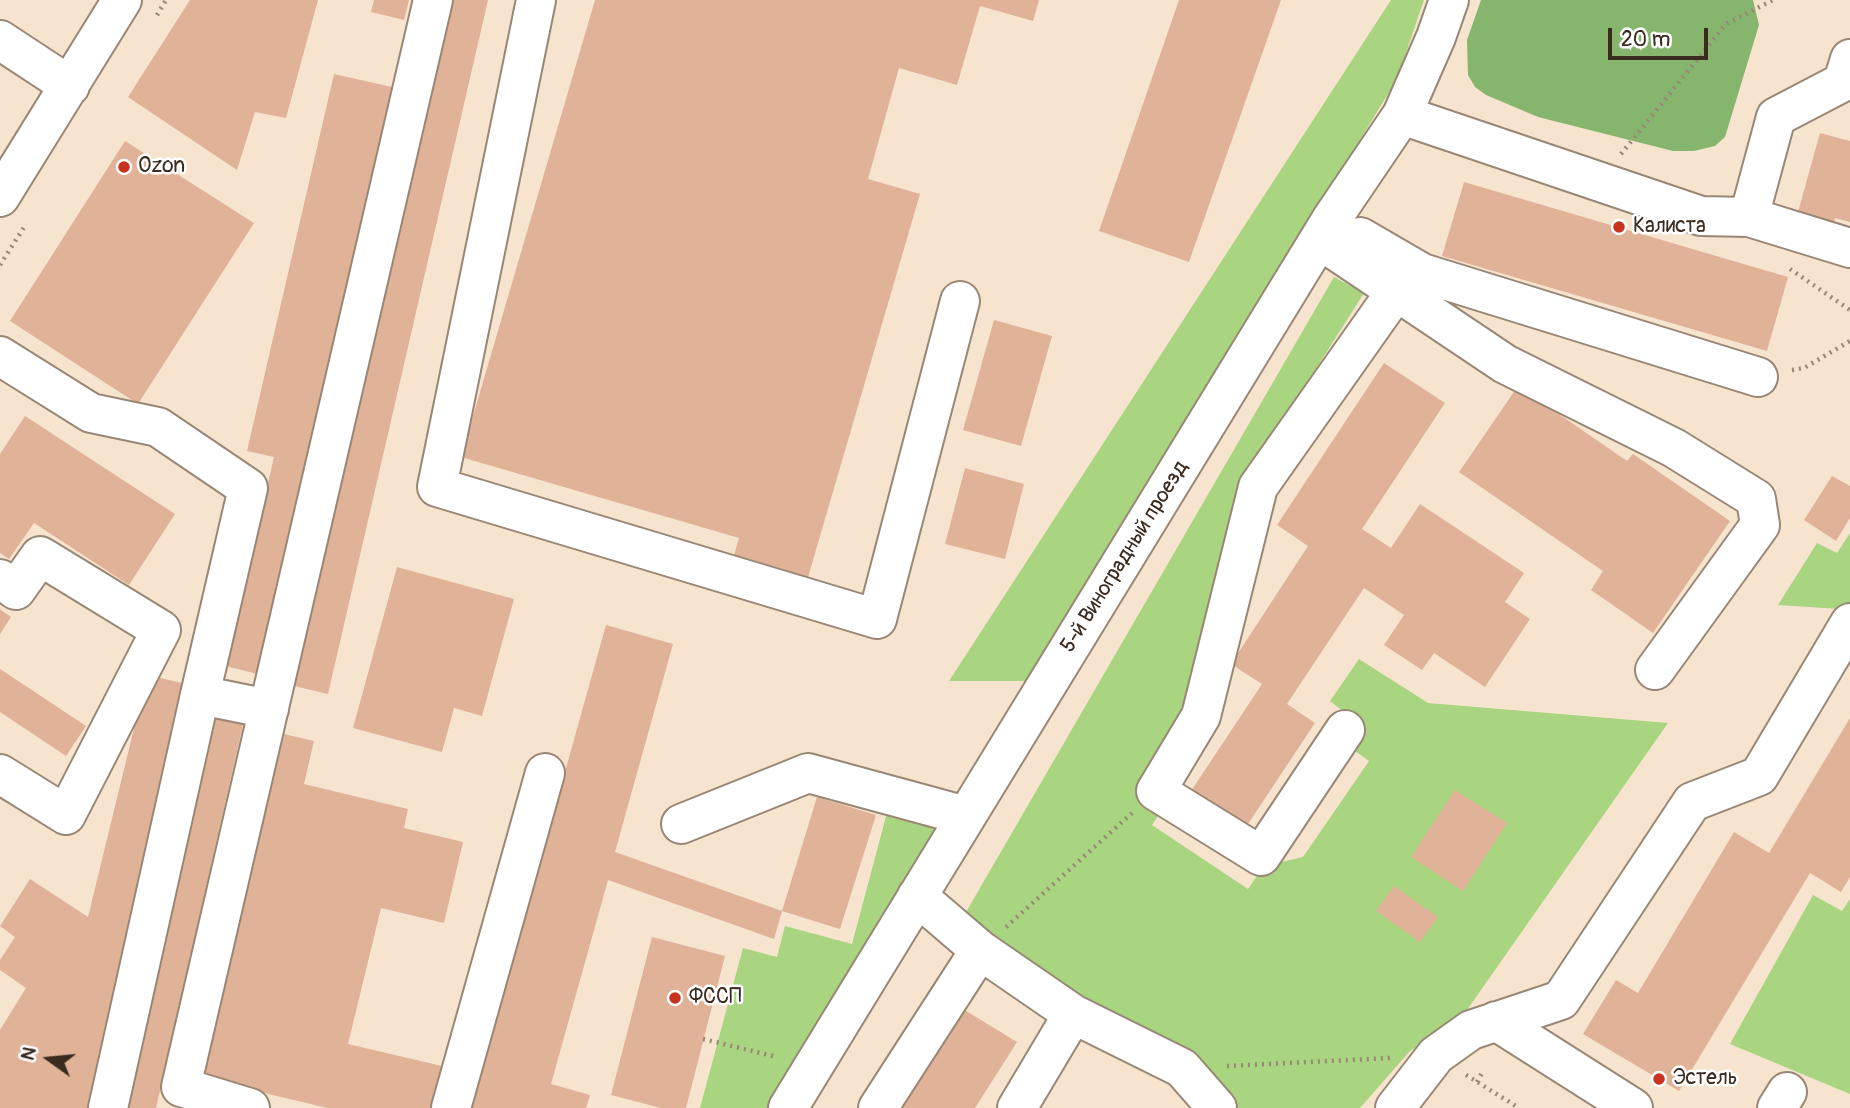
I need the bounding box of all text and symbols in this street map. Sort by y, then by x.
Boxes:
scale bar [1612,14,1712,58]
text: 20 m [1621,26,1670,53]
place label: Ozon [138,154,185,180]
marker: Ozon [116,159,132,175]
place label: Калиста [1633,214,1706,240]
marker: Калиста [1611,219,1627,235]
street label: 5-й Виноградный проезд [1056,457,1194,657]
place label: ФССП [689,985,742,1011]
marker: ФССП [667,990,683,1006]
north arrow [14,1024,84,1094]
text: N [15,1044,42,1063]
place label: Эстель [1673,1066,1737,1092]
marker: Эстель [1651,1071,1667,1087]

